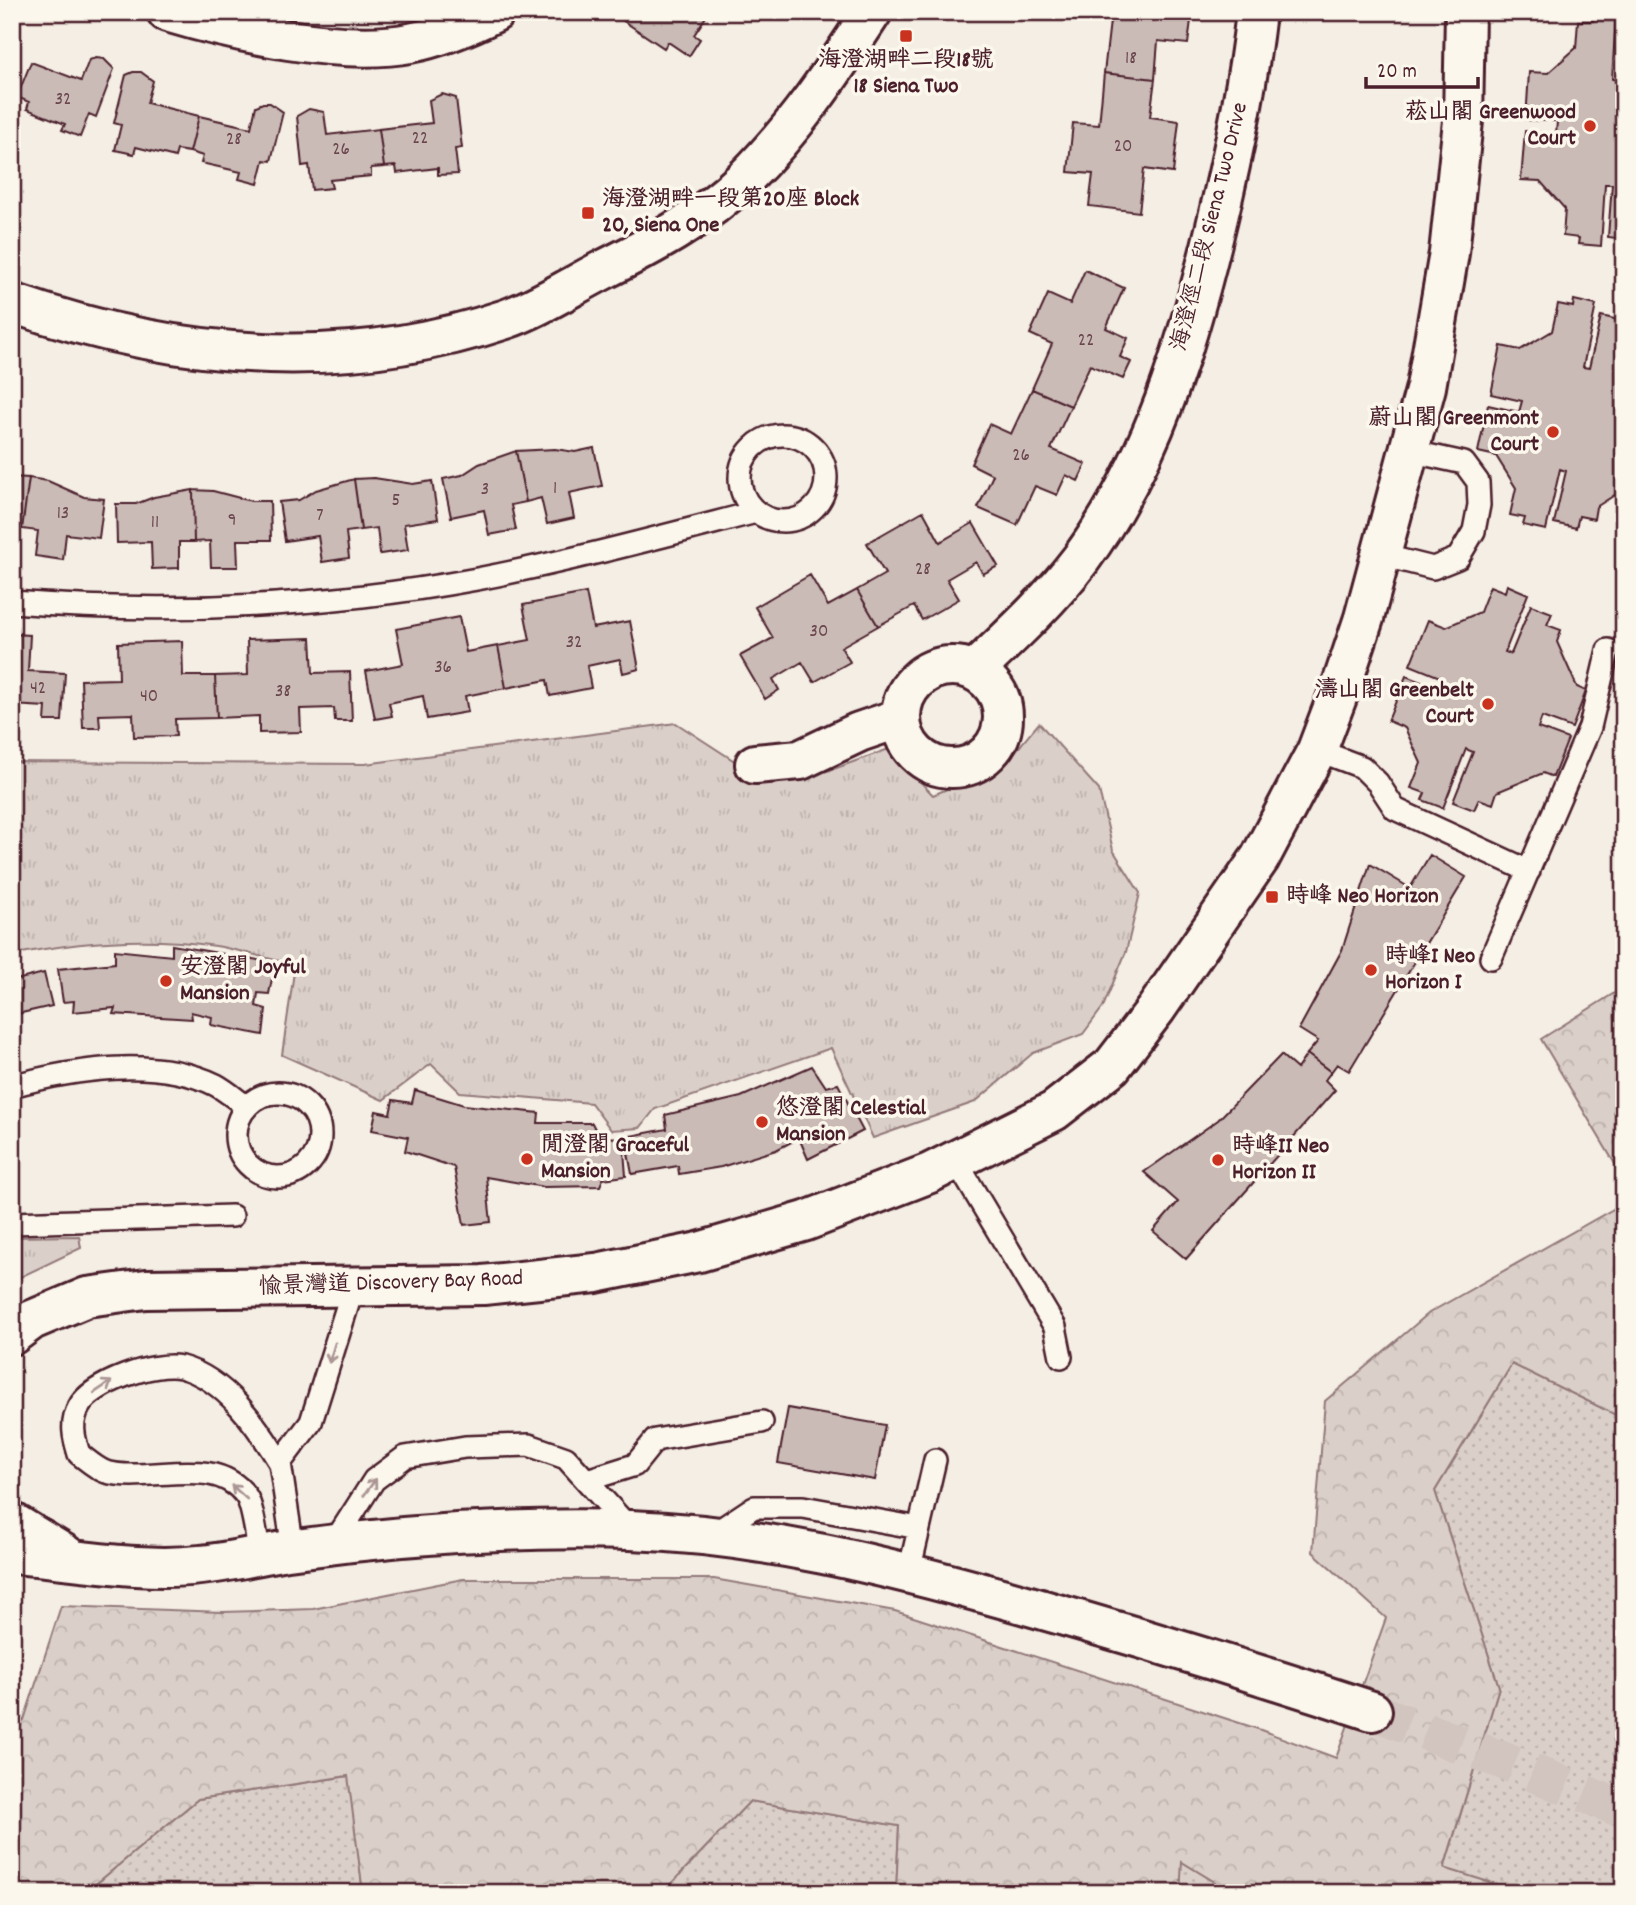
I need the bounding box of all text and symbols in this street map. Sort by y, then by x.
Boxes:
marker: 海澄湖畔二段18號 18 Siena Two [898,28,914,44]
place label: 海澄湖畔二段18號 18 Siena Two [818,45,994,104]
house number: 18 [1125,46,1137,73]
scale bar [1366,46,1478,90]
text: 20 m [1377,58,1417,88]
house number: 32 [55,87,71,114]
place label: 菘山閣 Greenwood Court [1405,97,1577,156]
street label: 海澄徑二段 Siena Two Drive [1164,99,1258,355]
marker: 菘山閣 Greenwood Court [1582,118,1598,134]
house number: 22 [412,126,428,153]
house number: 28 [226,127,242,154]
house number: 20 [1114,134,1132,161]
house number: 26 [332,137,350,164]
place label: 海澄湖畔一段第20座 Block 20, Siena One [602,184,860,243]
marker: 海澄湖畔一段第20座 Block 20, Siena One [580,205,596,221]
house number: 22 [1078,328,1094,355]
place label: 蔚山閣 Greenmont Court [1369,403,1540,462]
marker: 蔚山閣 Greenmont Court [1545,424,1561,440]
house number: 26 [1012,443,1030,470]
house number: 1 [553,476,557,503]
house number: 3 [481,477,489,504]
house number: 5 [392,488,400,515]
house number: 13 [57,501,69,528]
house number: 7 [316,503,324,530]
house number: 9 [228,508,236,535]
house number: 11 [151,510,159,537]
house number: 28 [915,557,931,584]
house number: 30 [810,619,828,646]
house number: 32 [566,630,582,657]
house number: 36 [434,655,452,682]
place label: 濤山閣 Greenbelt Court [1315,675,1475,734]
house number: 42 [30,676,46,703]
house number: 38 [275,679,291,706]
house number: 40 [140,684,158,711]
marker: 濤山閣 Greenbelt Court [1480,696,1496,712]
place label: 時峰 Neo Horizon [1286,881,1439,914]
marker: 時峰 Neo Horizon [1264,889,1280,905]
place label: 時峰I Neo Horizon I [1385,941,1475,1000]
place label: 安澄閣 Joyful Mansion [180,952,306,1011]
marker: 時峰I Neo Horizon I [1363,962,1379,978]
marker: 安澄閣 Joyful Mansion [158,973,174,989]
place label: 悠澄閣 Celestial Mansion [776,1093,927,1152]
marker: 悠澄閣 Celestial Mansion [754,1114,770,1130]
place label: 閒澄閣 Graceful Mansion [541,1130,690,1189]
place label: 時峰II Neo Horizon II [1232,1131,1329,1190]
marker: 閒澄閣 Graceful Mansion [519,1151,535,1167]
marker: 時峰II Neo Horizon II [1210,1152,1226,1168]
street label: 愉景灣道 Discovery Bay Road [258,1263,524,1305]
one-way arrow [324,1341,337,1363]
one-way arrow [93,1380,112,1395]
one-way arrow [363,1479,378,1497]
one-way arrow [230,1484,248,1500]

